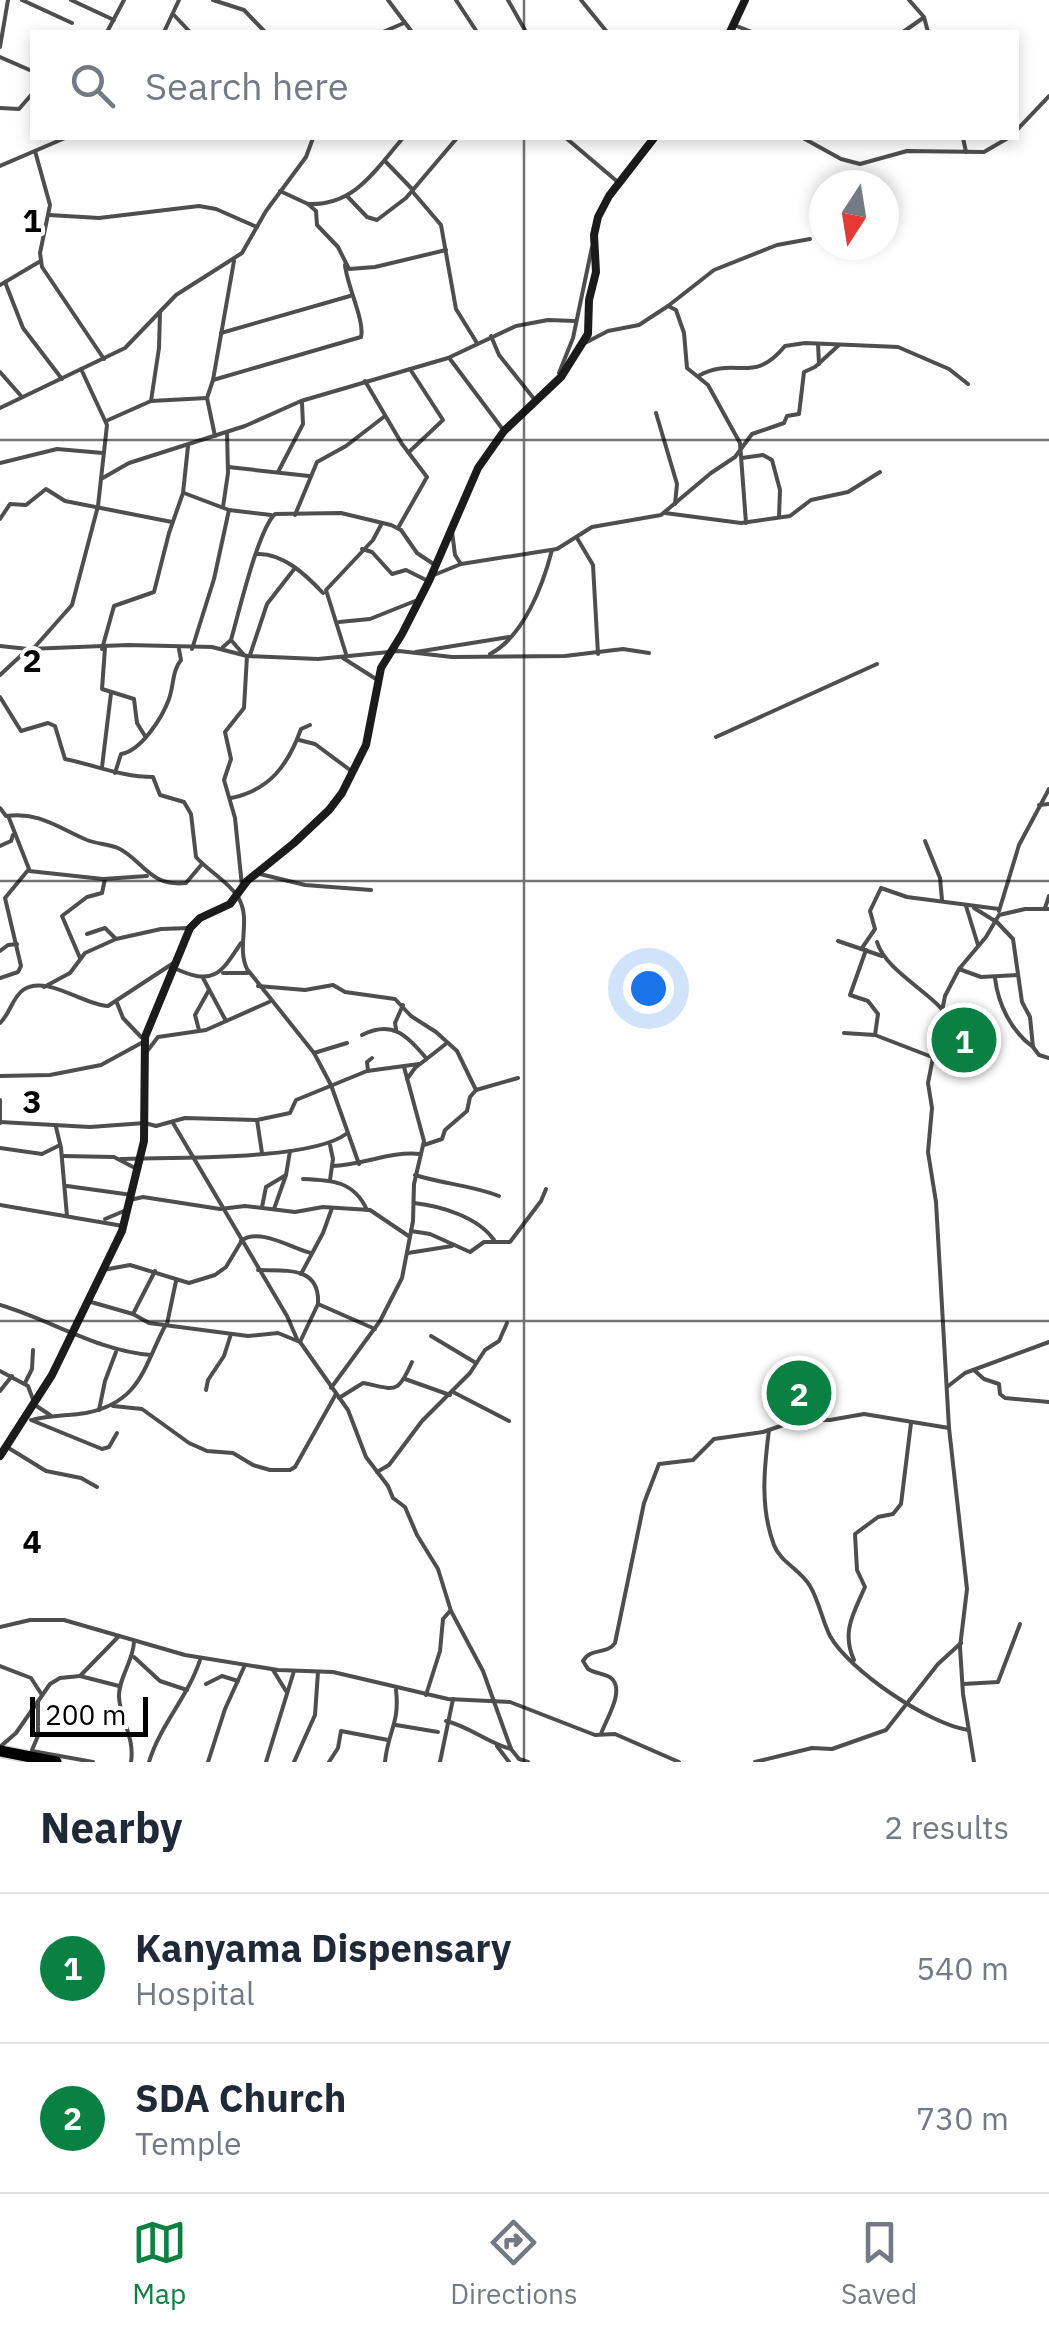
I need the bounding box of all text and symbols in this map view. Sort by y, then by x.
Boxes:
search box [30,30,1019,140]
icon: search [65,58,120,113]
text: Search here [145,61,349,110]
north arrow [809,170,899,260]
text: 1 [22,199,42,241]
text: 2 [22,639,42,681]
your location [623,963,674,1014]
pin: 1 [932,1002,996,1078]
text: 3 [22,1080,42,1122]
pin: 2 [766,1356,832,1430]
text: 4 [22,1520,42,1562]
scale bar [30,1692,148,1736]
text: 200 m [45,1696,126,1733]
text: Nearby [40,1800,182,1855]
text: 2 results [884,1806,1009,1848]
text: Kanyama Dispensary [135,1923,511,1972]
text: 1 [63,1947,82,1989]
text: 540 m [916,1947,1009,1989]
text: Hospital [135,1972,255,2014]
text: SDA Church [135,2073,346,2122]
text: 2 [63,2097,82,2139]
text: 730 m [916,2097,1009,2139]
text: Temple [135,2122,242,2164]
tab: Map [132,2215,187,2312]
tab: Directions [450,2215,578,2312]
tab: Saved [841,2215,917,2312]

